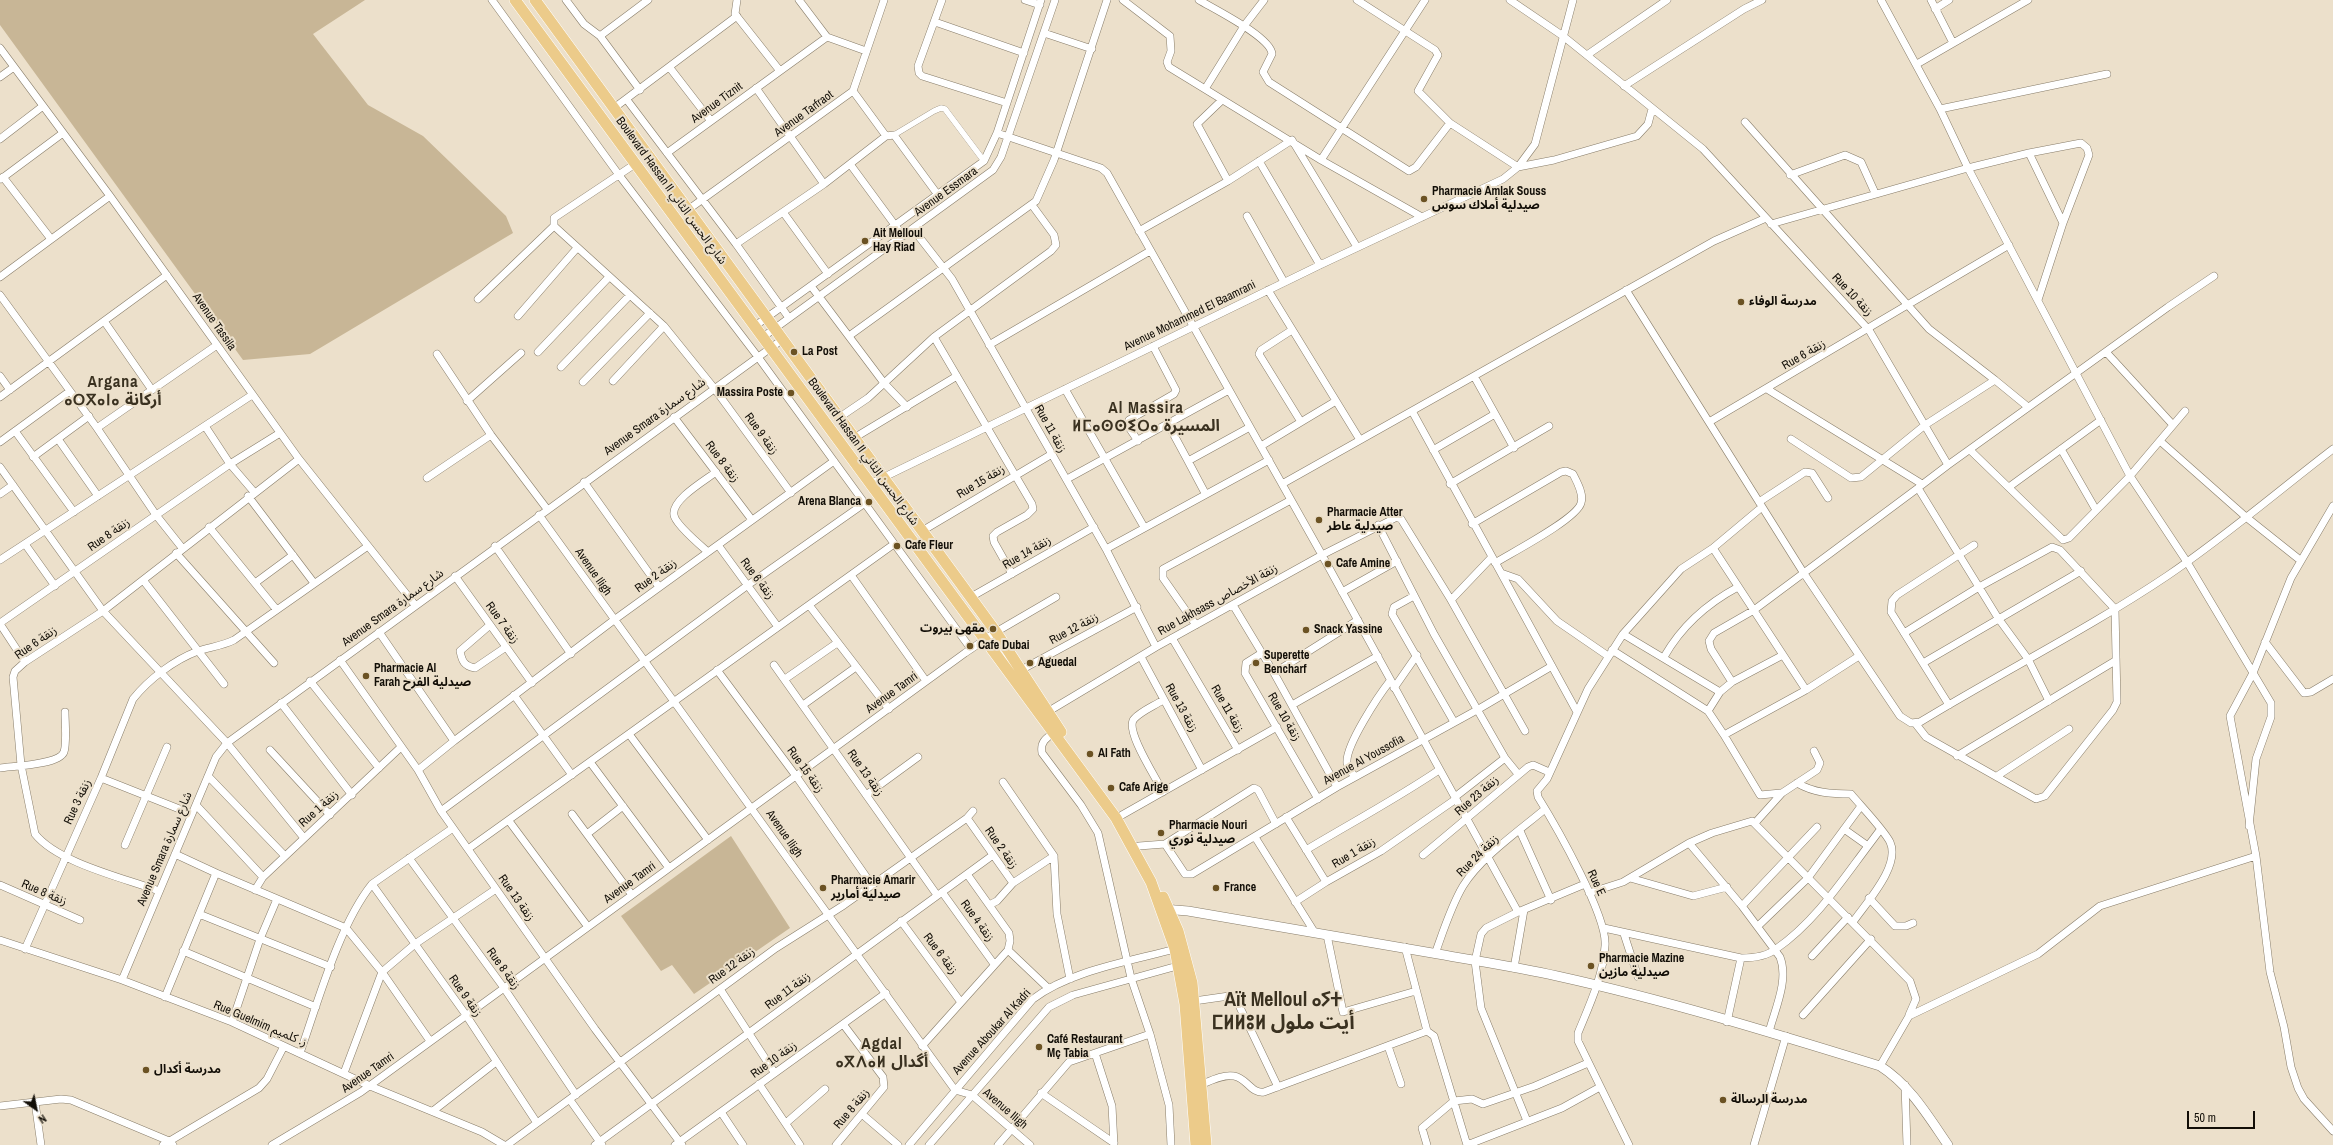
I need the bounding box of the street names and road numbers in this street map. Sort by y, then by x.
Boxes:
street label: Avenue Tiznit [688,79,746,127]
street label: Avenue Tarfraot [772,88,836,140]
street label: Boulevard Hassan II شارع الحسن الثاني [613,114,729,268]
street label: Avenue Essmara [912,164,980,220]
street label: Rue 10 زنقة [1828,271,1876,319]
street label: Avenue Mohammed El Baamrani [1122,278,1258,354]
street label: Avenue Tassila [189,291,239,353]
street label: Rue 6 زنقة [1780,337,1828,373]
street label: Avenue Smara شارع سمارة [601,375,709,459]
street label: Boulevard Hassan II شارع الحسن الثاني [805,375,921,529]
street label: Rue 11 زنقة [1031,402,1069,456]
street label: Rue 9 زنقة [741,410,781,458]
street label: Rue 8 زنقة [702,438,742,486]
street label: Rue 15 زنقة [954,462,1008,502]
street label: Rue 8 زنقة [85,515,133,555]
street label: Rue 14 زنقة [1000,533,1054,573]
street label: Avenue Iligh [571,546,615,598]
street label: Rue 6 زنقة [737,555,777,603]
street label: Rue 2 زنقة [632,556,680,596]
street label: Rue Lakhsass زنقة الأخصاص [1156,561,1280,639]
street label: Avenue Smara شارع سمارة [339,566,447,650]
street label: Rue 7 زنقة [482,599,522,647]
street label: Rue 12 زنقة [1047,610,1101,648]
street label: Rue 6 زنقة [12,623,60,663]
street label: Avenue Tamri [863,669,921,717]
street label: Rue 13 زنقة [1162,681,1200,735]
street label: Rue 11 زنقة [1208,683,1246,735]
street label: Rue 10 زنقة [1264,690,1304,744]
street label: Avenue Al Youssofia [1321,732,1407,788]
street label: Rue 15 زنقة [783,744,827,796]
street label: Rue 13 زنقة [844,747,886,799]
street label: Rue 23 زنقة [1452,773,1502,819]
street label: Rue 3 زنقة [61,777,95,827]
street label: Rue 1 زنقة [296,788,342,830]
street label: Avenue Smara شارع سمارة [134,790,196,908]
street label: Avenue Iligh [762,808,806,860]
street label: Rue 2 زنقة [981,824,1021,872]
street label: Rue 24 زنقة [1454,832,1502,880]
street label: Rue 1 زنقة [1330,834,1378,872]
street label: Avenue Tamri [601,859,659,907]
street label: Rue E [1584,868,1608,898]
street label: Rue 13 زنقة [495,872,537,924]
street label: Rue 8 زنقة [19,877,69,909]
street label: Rue 4 زنقة [957,897,997,945]
street label: Rue 6 زنقة [920,930,960,978]
street label: Rue 12 زنقة [706,944,758,988]
street label: Rue 8 زنقة [483,945,523,993]
street label: Rue 11 زنقة [763,969,813,1013]
street label: Rue 9 زنقة [445,972,485,1020]
street label: Avenue Aboukar Al Kadri [950,986,1034,1078]
street label: Rue Guelmim ز. كلميم [211,998,309,1050]
street label: Rue 10 زنقة [748,1038,800,1082]
street label: Avenue Tamri [339,1050,397,1096]
street label: Rue 8 زنقة [831,1086,873,1132]
street label: Avenue Iligh [980,1086,1030,1132]

